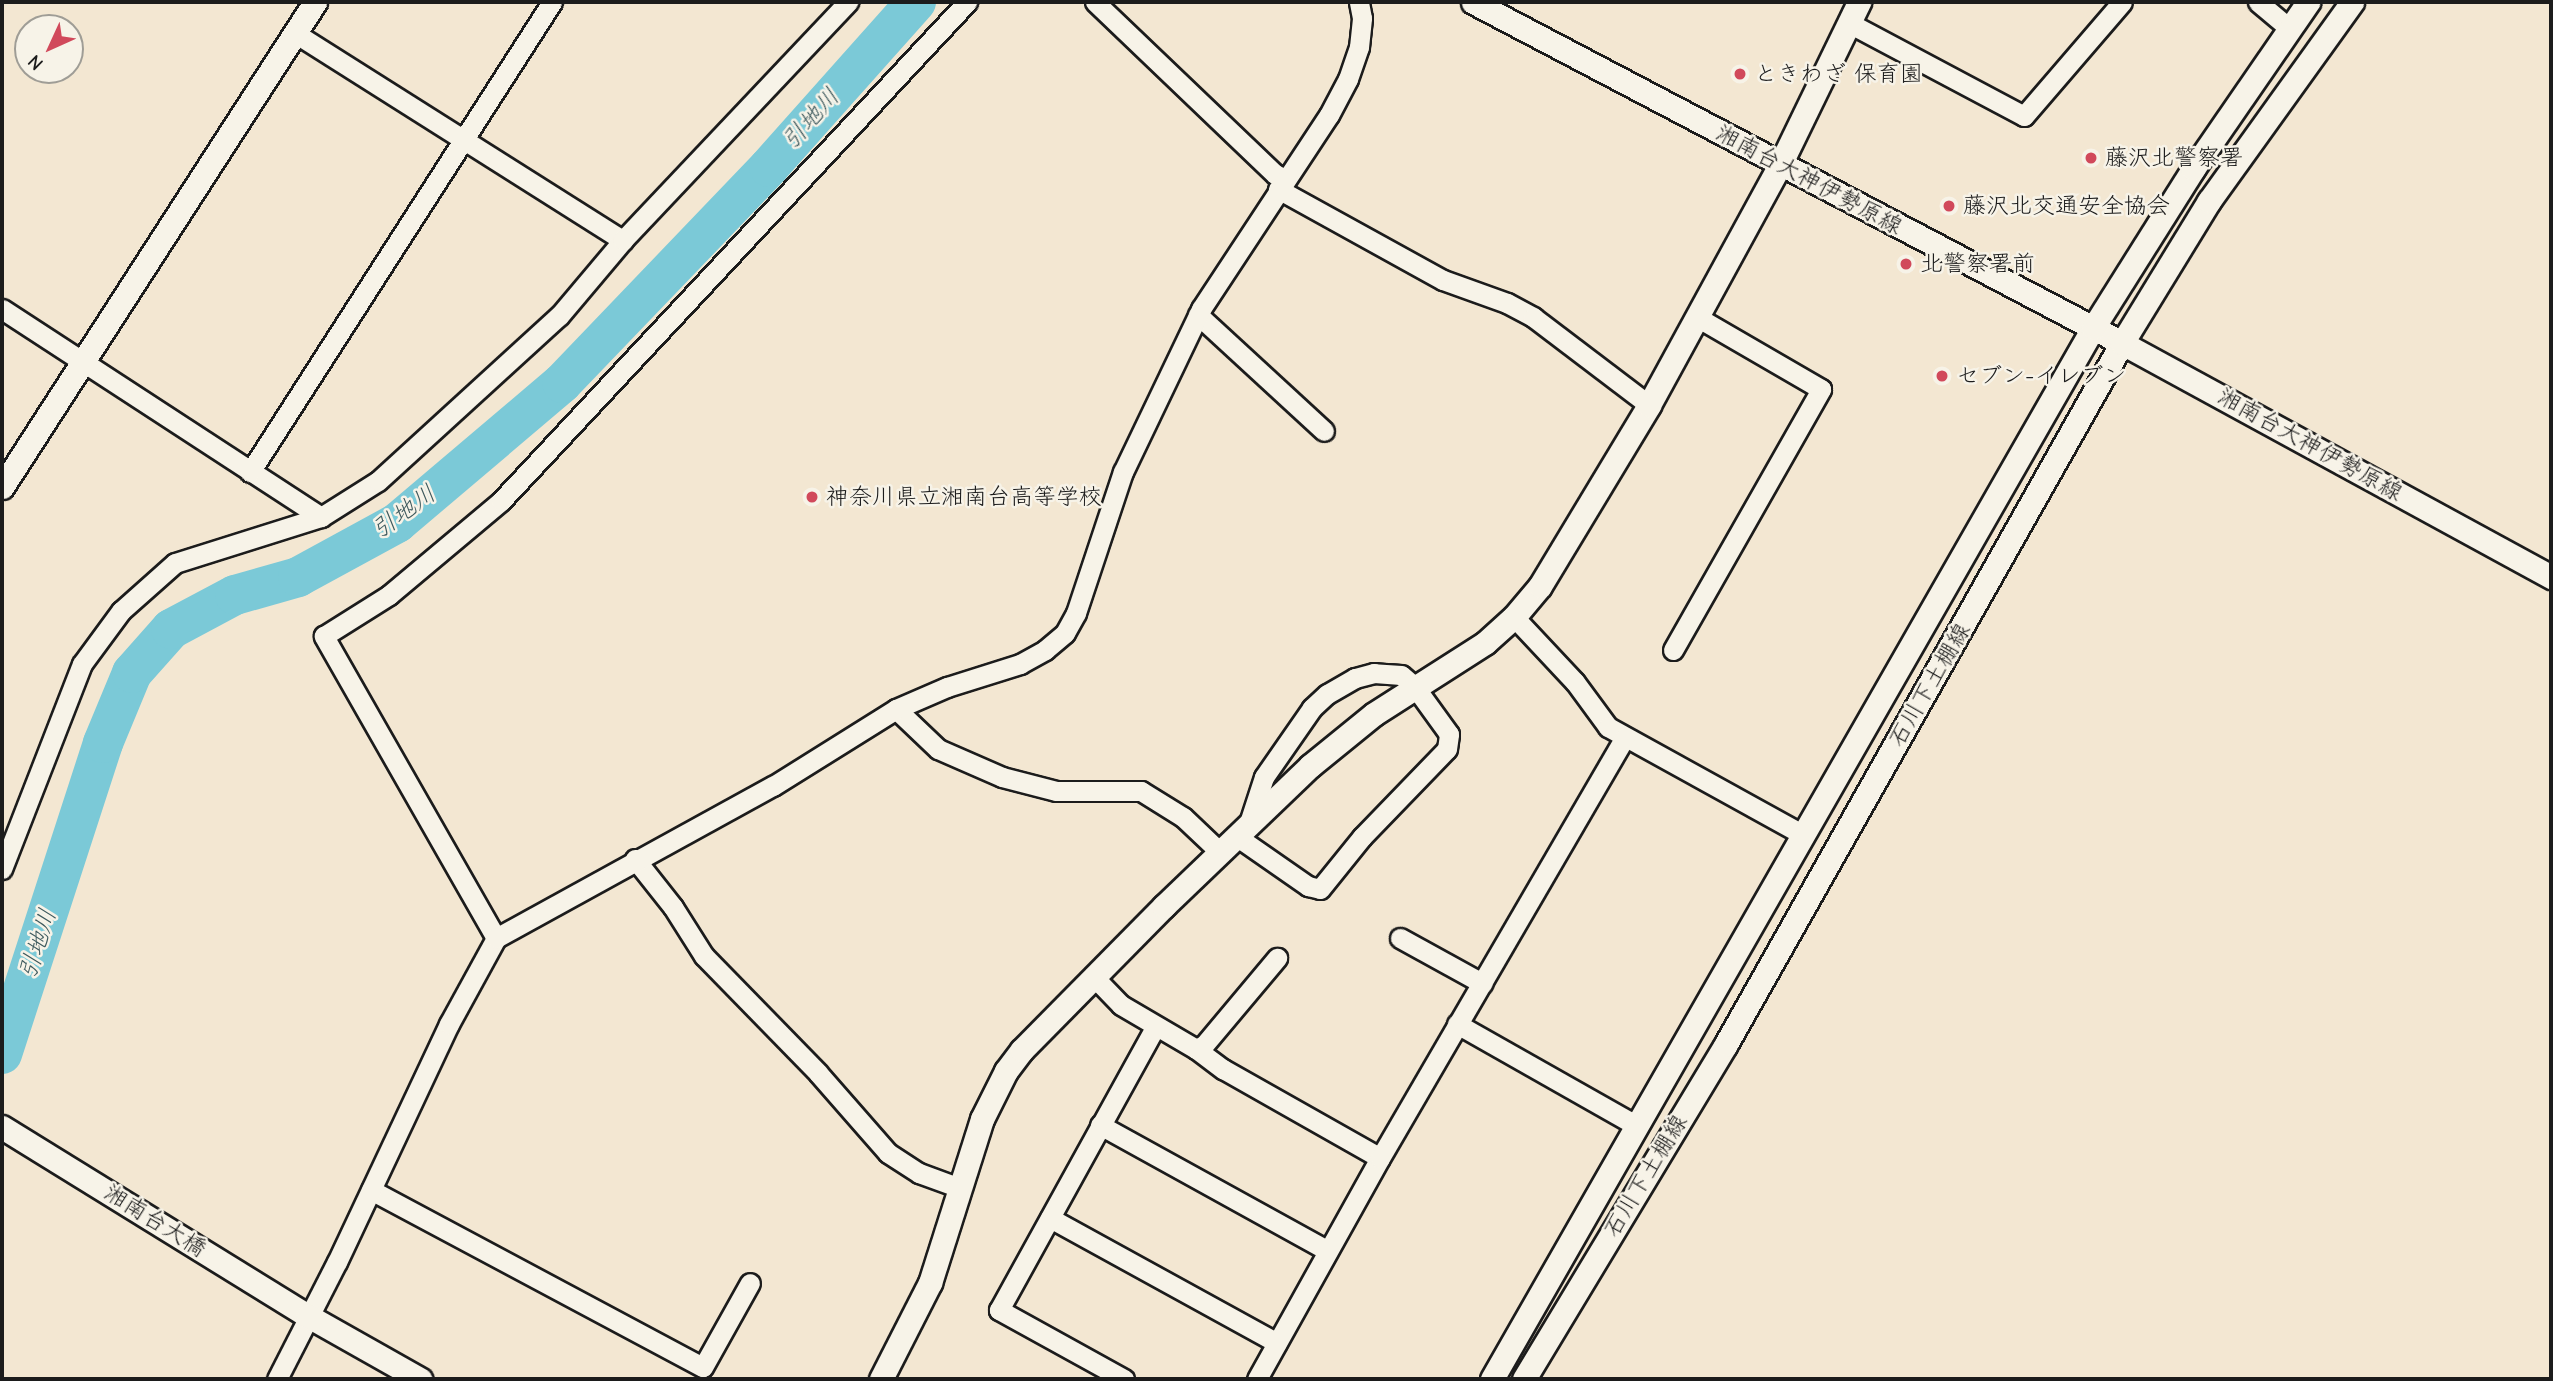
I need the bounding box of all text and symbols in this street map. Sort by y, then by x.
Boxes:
north arrow [14,14,84,84]
text: N [23,50,48,75]
place label: ときわざ 保育園 [1754,60,1923,88]
marker: ときわざ 保育園 [1732,66,1748,82]
water label: 引地川 [776,83,846,155]
street label: 湘南台大神伊勢原線 [1711,119,1907,241]
place label: 藤沢北警察署 [2105,144,2243,172]
marker: 藤沢北警察署 [2083,150,2099,166]
place label: 藤沢北交通安全協会 [1963,192,2170,220]
marker: 藤沢北交通安全協会 [1941,198,1957,214]
place label: 北警察署前 [1920,250,2035,278]
marker: 北警察署前 [1898,256,1914,272]
place label: セブン-イレブン [1956,362,2126,390]
marker: セブン-イレブン [1934,368,1950,384]
street label: 湘南台大神伊勢原線 [2213,383,2407,507]
water label: 引地川 [366,479,442,545]
place label: 神奈川県立湘南台高等学校 [826,483,1102,511]
marker: 神奈川県立湘南台高等学校 [804,489,820,505]
street label: 石川下土棚線 [1884,618,1976,752]
water label: 引地川 [13,905,63,983]
street label: 石川下土棚線 [1599,1110,1693,1242]
street label: 湘南台大橋 [99,1179,211,1263]

